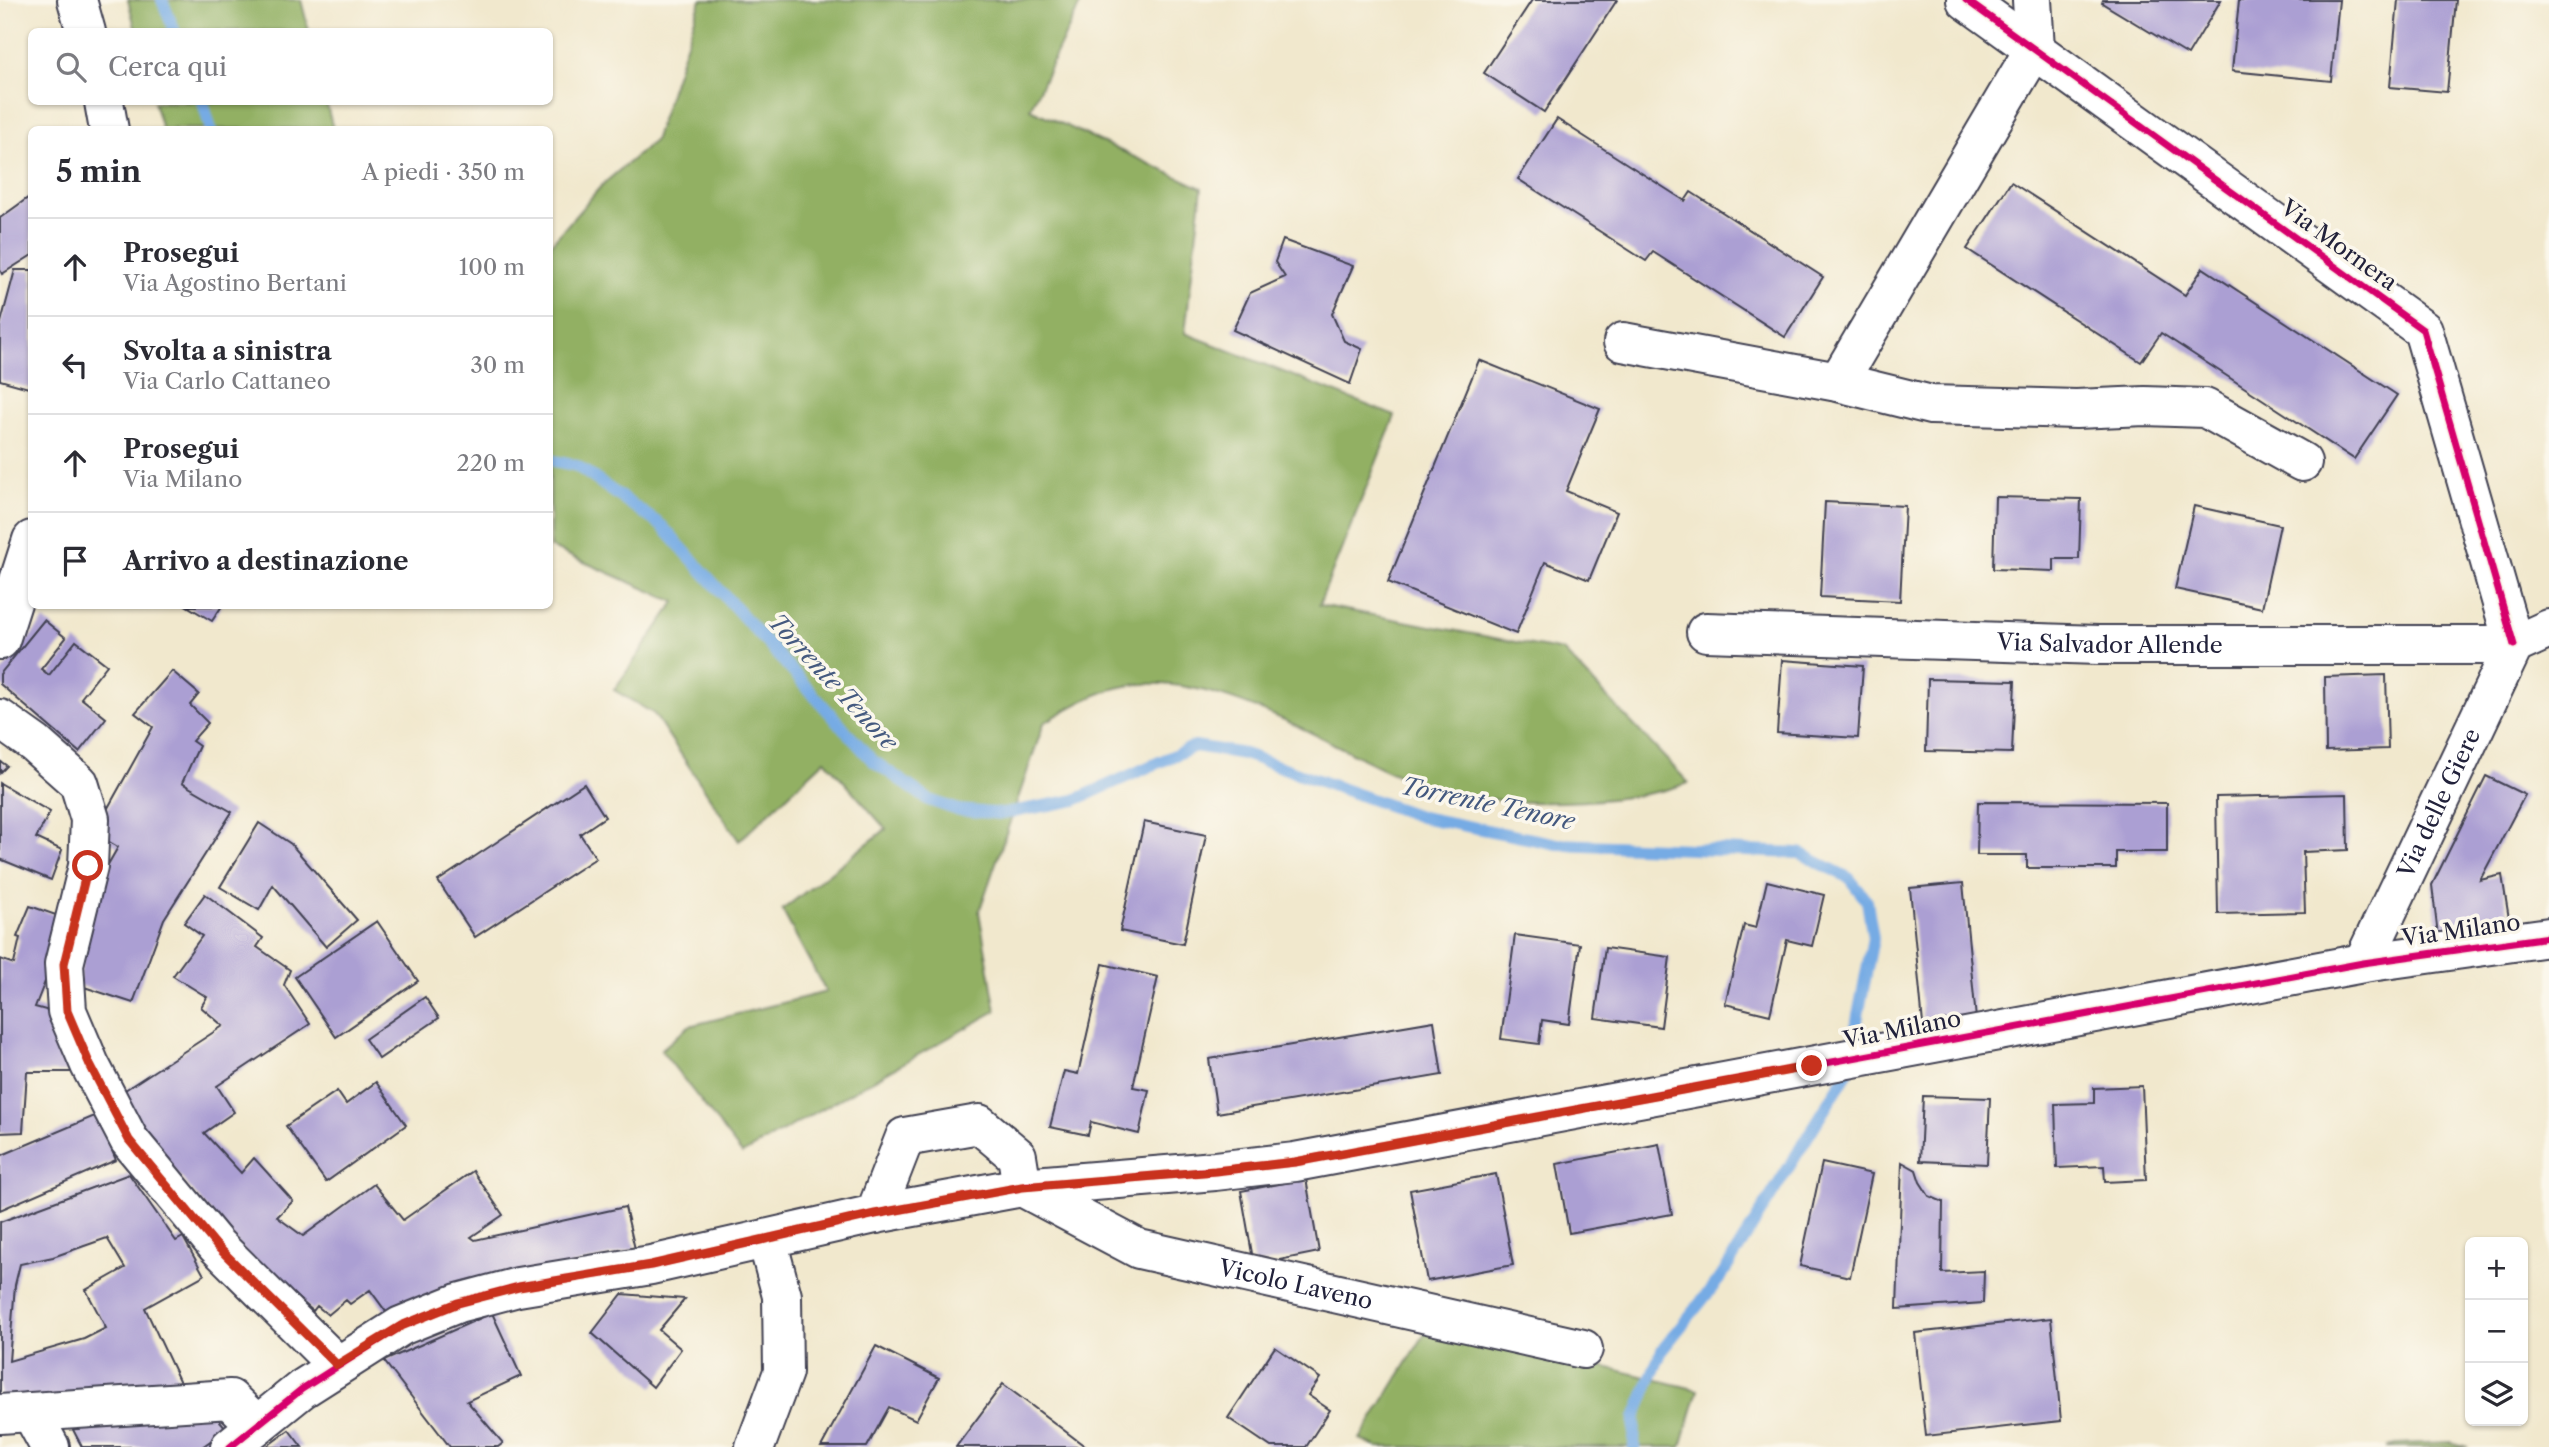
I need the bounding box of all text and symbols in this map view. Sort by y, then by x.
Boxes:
search box [28,28,553,105]
icon: search [52,48,90,86]
text: Cerca qui [108,51,227,83]
text: 5 min [56,153,141,190]
text: A piedi · 350 m [362,158,525,186]
street label: Via Mornera [2275,193,2403,297]
text: Prosegui [123,237,239,269]
icon: ahead [56,248,94,286]
text: 100 m [459,253,525,281]
text: Via Agostino Bertani [123,269,347,297]
text: Svolta a sinistra [123,335,332,367]
icon: left [56,346,94,384]
text: 30 m [470,351,525,379]
text: Via Carlo Cattaneo [123,367,331,395]
text: Prosegui [123,433,239,465]
icon: ahead [56,444,94,482]
text: 220 m [456,449,525,477]
text: Via Milano [123,465,242,493]
icon: arrive [56,542,94,580]
text: Arrivo a destinazione [123,545,409,577]
water label: Torrente Tenore [763,607,905,757]
street label: Via Salvador Allende [1996,628,2223,659]
street label: Via delle Giere [2391,724,2486,883]
water label: Torrente Tenore [1399,771,1579,836]
route start [72,850,103,881]
street label: Via Milano [2399,908,2522,952]
street label: Via Milano [1840,1004,1963,1054]
route end [1796,1050,1827,1081]
map controls [2465,1237,2528,1426]
button: + [2465,1237,2528,1300]
street label: Vicolo Laveno [1215,1253,1375,1315]
button: − [2465,1300,2528,1363]
button: layers [2465,1363,2528,1426]

